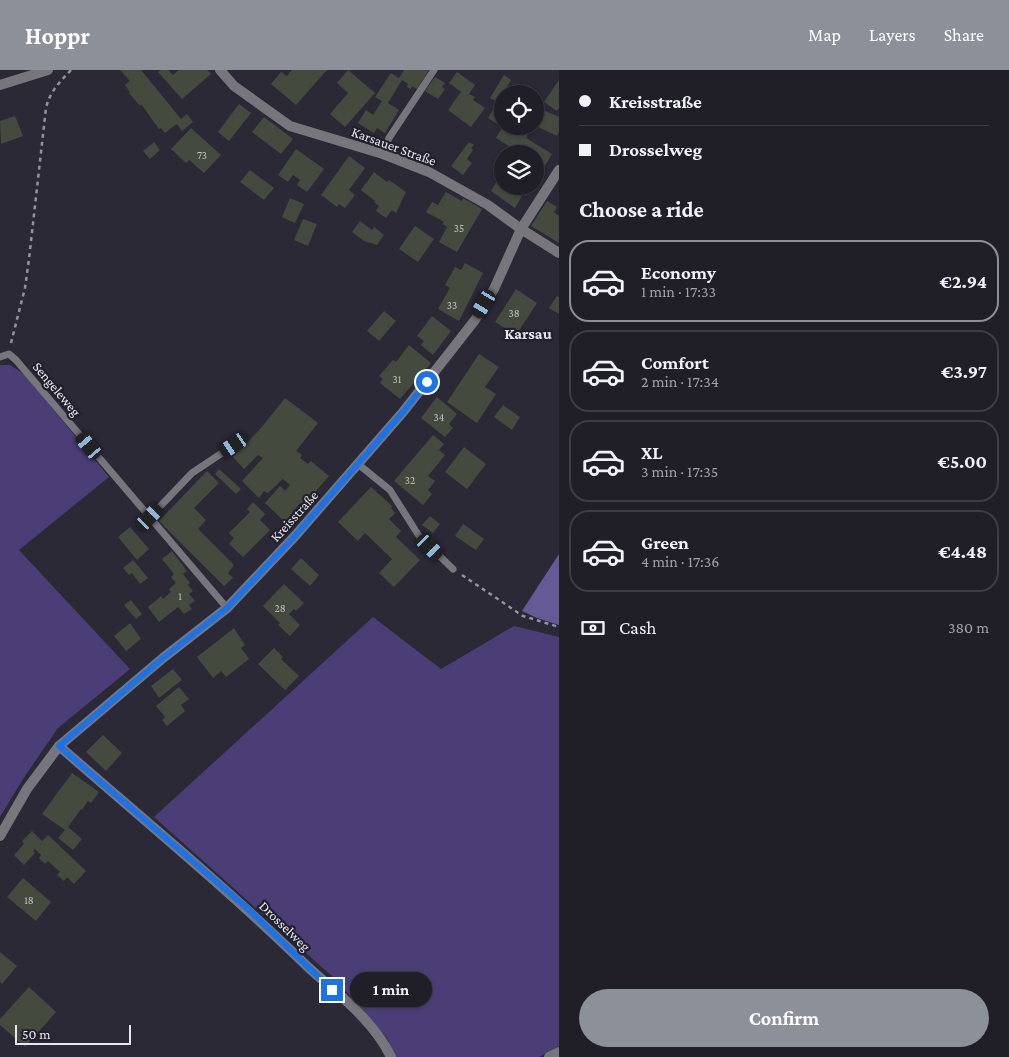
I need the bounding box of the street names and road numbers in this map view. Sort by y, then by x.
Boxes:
street label: Karsauer Straße [350,123,438,169]
street label: Sengeleweg [30,359,84,420]
street label: Kreisstraße [267,487,321,545]
street label: Drosselweg [256,898,314,954]

